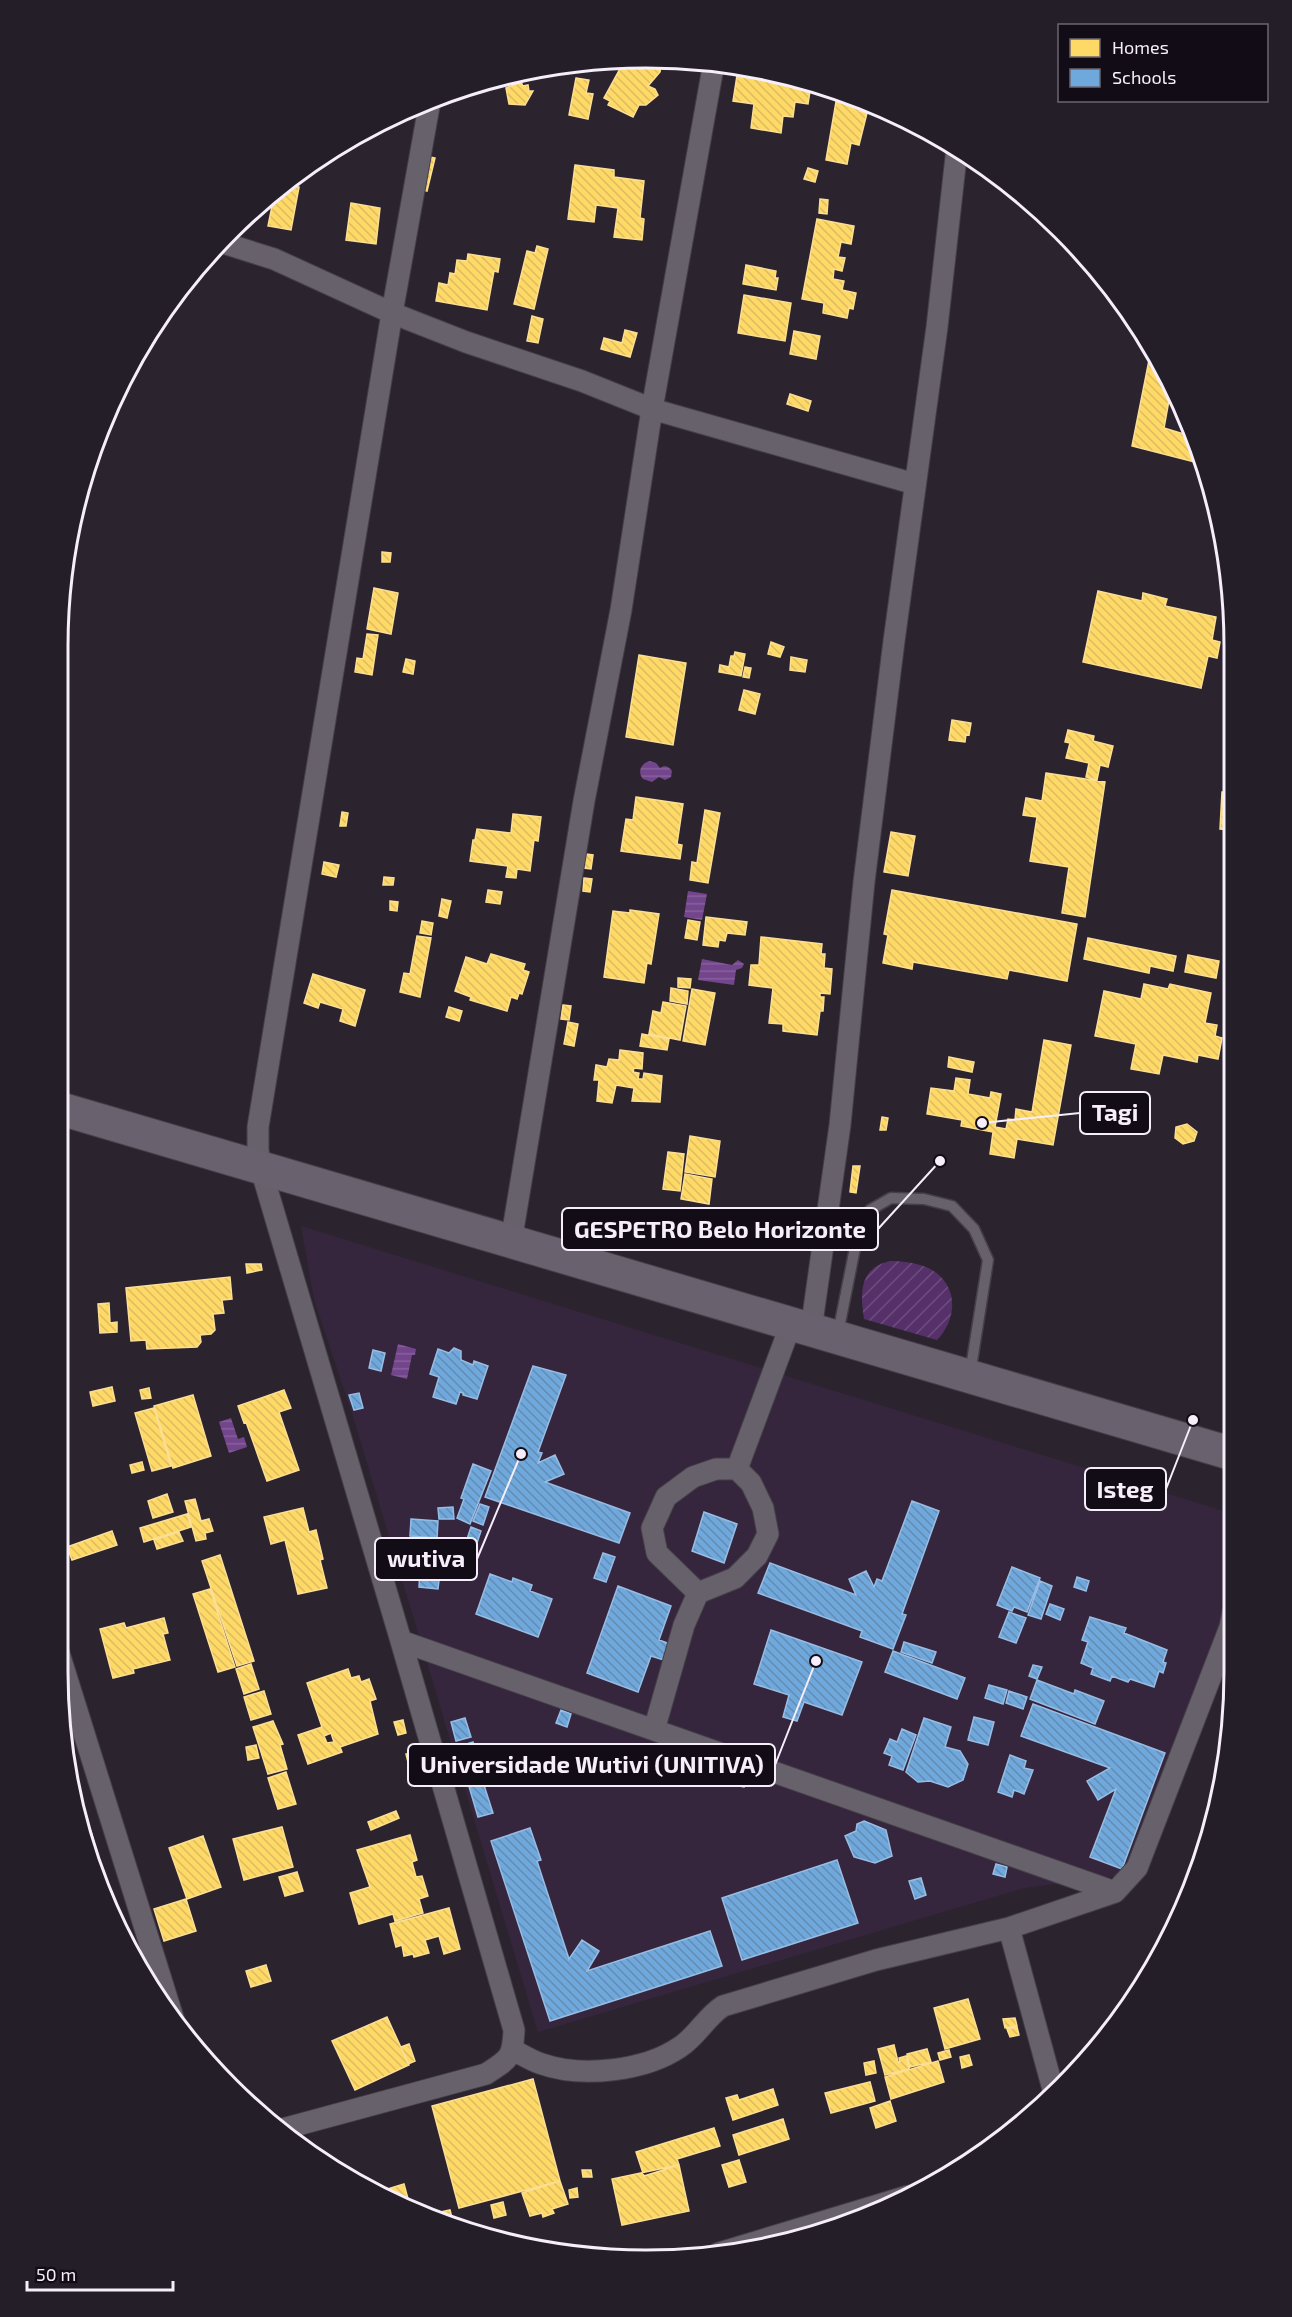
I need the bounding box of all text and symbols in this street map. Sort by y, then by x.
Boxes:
legend [1058,24,1268,102]
text: Homes [1112,36,1169,58]
text: Schools [1112,66,1176,88]
callout: Tagi [1080,1092,1150,1134]
text: Tagi [1092,1097,1138,1126]
callout: GESPETRO Belo Horizonte [562,1208,878,1250]
text: GESPETRO Belo Horizonte [574,1214,866,1243]
callout: Isteg [1085,1468,1166,1510]
text: Isteg [1096,1474,1154,1503]
callout: wutiva [375,1538,477,1580]
text: wutiva [387,1543,465,1572]
callout: Universidade Wutivi (UNITIVA) [408,1744,775,1786]
text: Universidade Wutivi (UNITIVA) [420,1749,764,1778]
scale bar [27,2254,172,2292]
text: 50 m [36,2263,76,2285]

